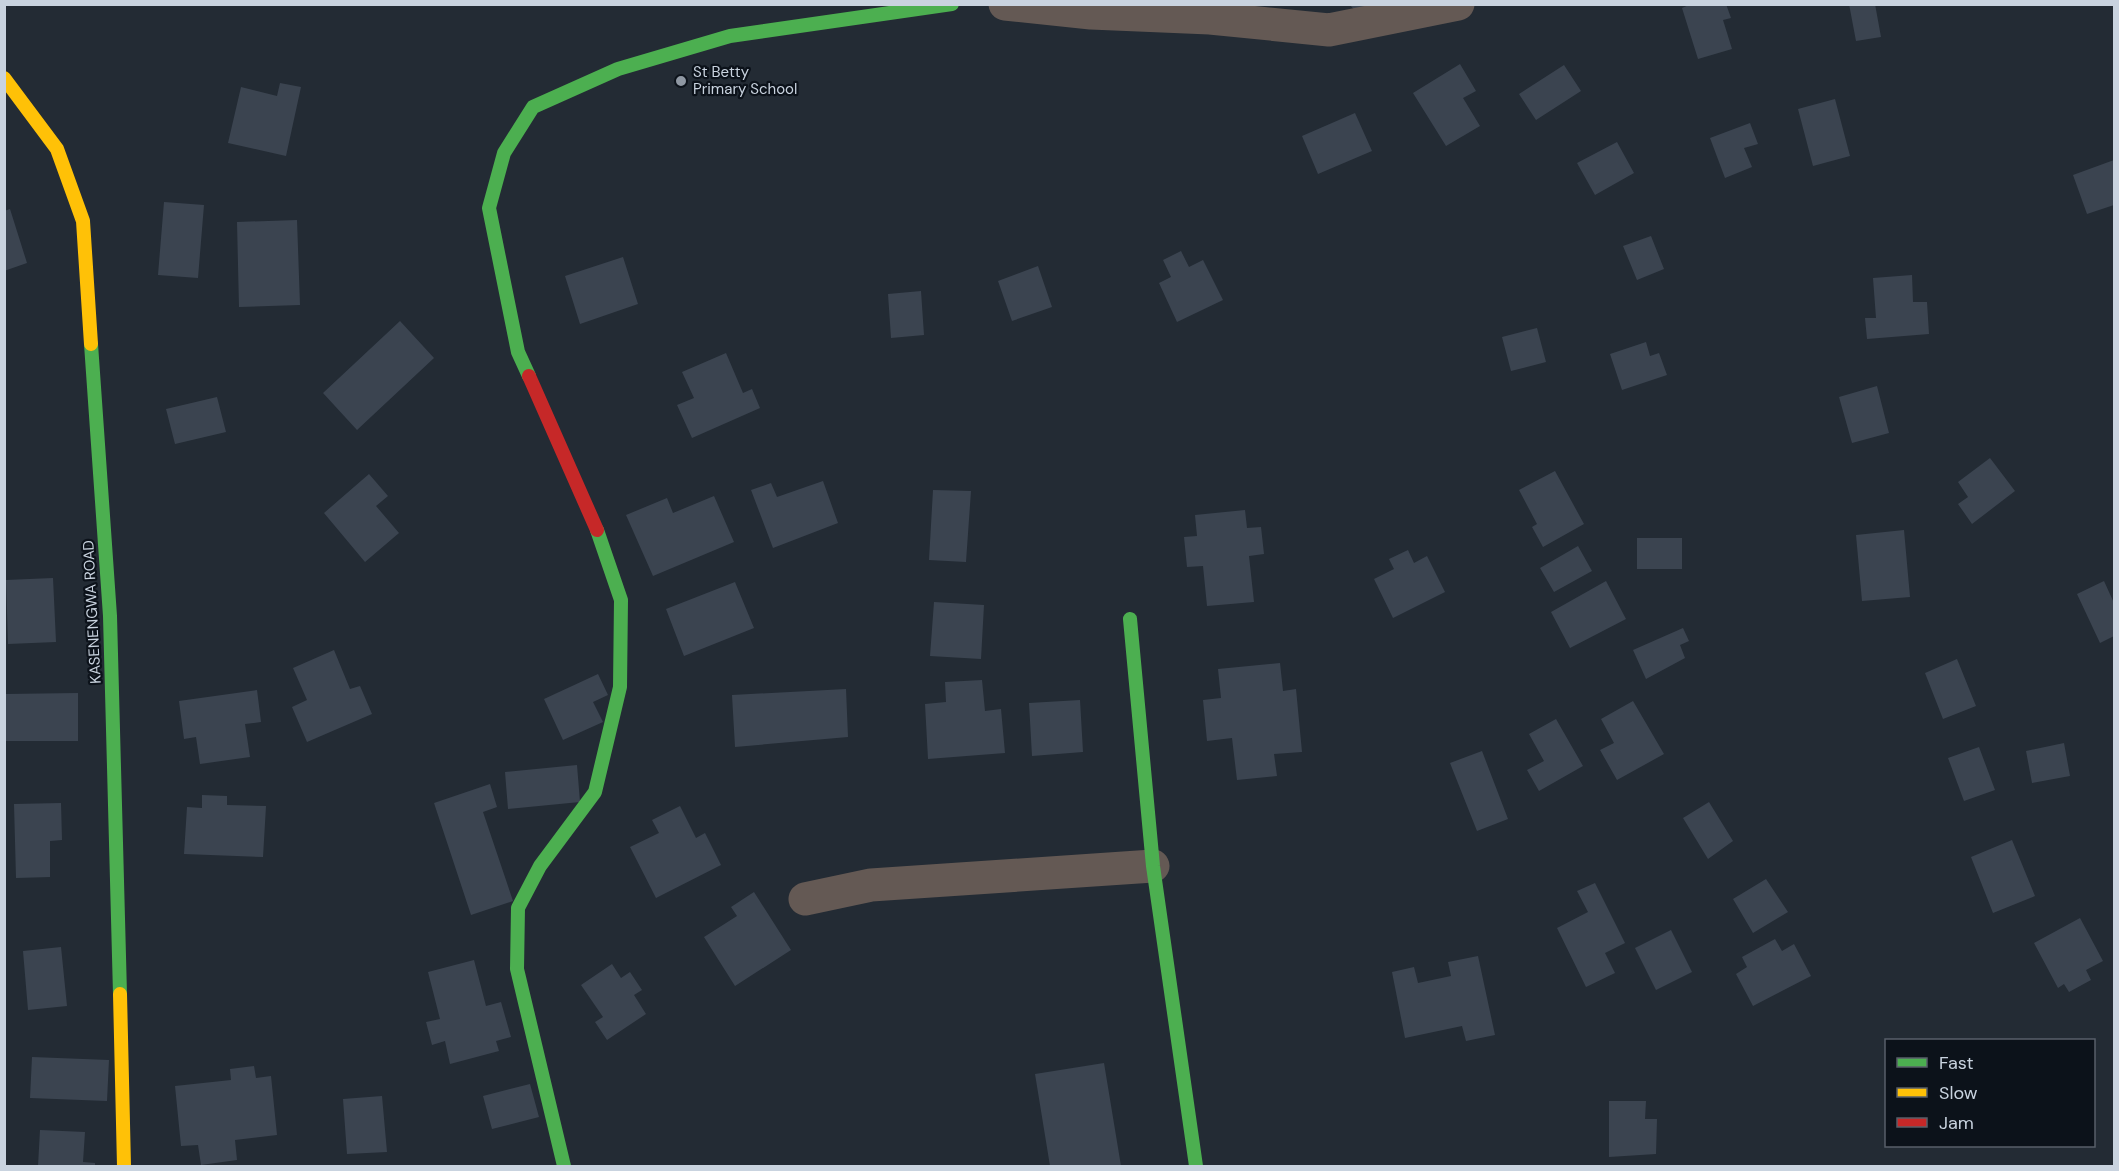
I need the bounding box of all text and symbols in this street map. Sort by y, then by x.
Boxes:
place label: St Betty Primary School [693,62,797,99]
marker: St Betty Primary School [674,74,688,88]
street label: KASENENGWA ROAD [78,540,106,684]
legend [1885,1039,2095,1147]
text: Fast [1939,1051,1974,1075]
text: Slow [1939,1081,1978,1105]
text: Jam [1939,1111,1974,1135]

